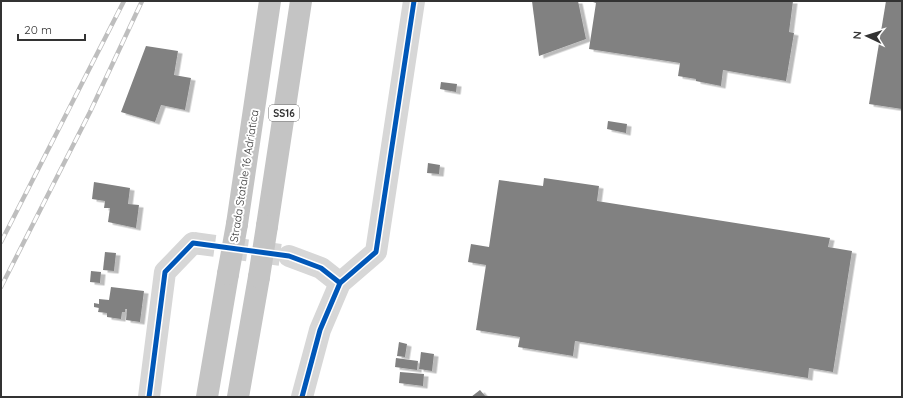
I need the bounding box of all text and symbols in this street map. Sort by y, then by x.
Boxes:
scale bar [18,16,85,42]
north arrow [847,16,887,56]
text: 20 m [24,22,52,37]
text: N [850,31,864,40]
road number: SS16 [269,105,299,121]
street label: Strada Statale 16 Adriatica [227,109,261,243]

